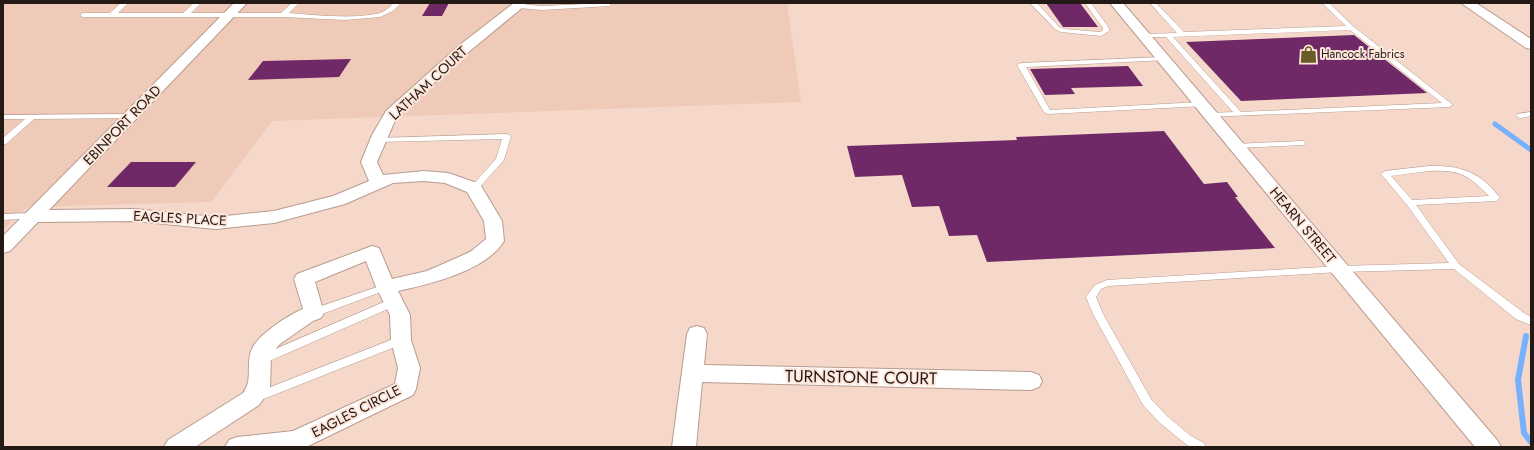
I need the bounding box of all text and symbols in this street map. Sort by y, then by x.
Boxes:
street label: LATHAM COURT [385,41,472,124]
shop icon: Hancock Fabrics [1298,44,1318,64]
place label: Hancock Fabrics [1321,45,1405,63]
street label: EBINPORT ROAD [79,81,165,169]
street label: HEARN STREET [1265,183,1341,268]
street label: EAGLES PLACE [133,206,227,230]
street label: TURNSTONE COURT [785,364,937,390]
street label: EAGLES CIRCLE [308,380,404,442]

